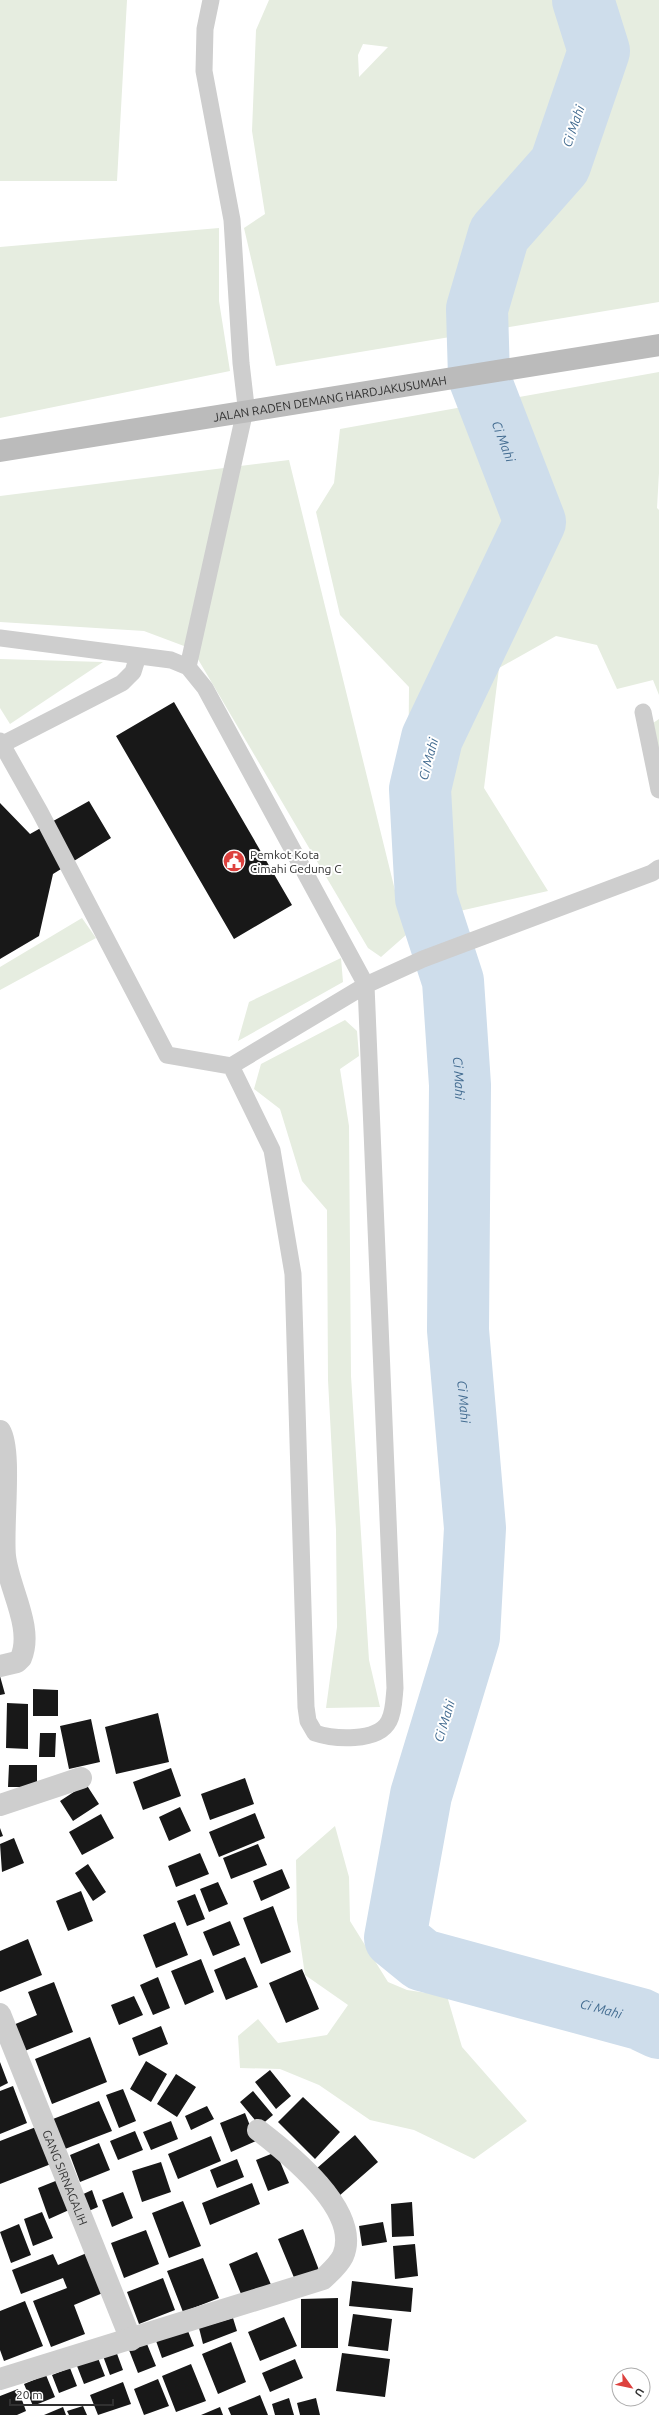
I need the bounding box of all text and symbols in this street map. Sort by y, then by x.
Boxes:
water label: Ci Mahi [559,103,587,149]
street label: JALAN RADEN DEMANG HARDJAKUSUMAH [212,373,448,423]
water label: Ci Mahi [490,419,518,464]
water label: Ci Mahi [416,736,441,782]
public building icon: Pemkot Kota Cimahi Gedung C [221,848,247,874]
place label: Pemkot Kota Cimahi Gedung C [250,848,342,875]
water label: Ci Mahi [451,1056,467,1100]
water label: Ci Mahi [455,1380,473,1424]
water label: Ci Mahi [431,1698,457,1744]
water label: Ci Mahi [579,1996,625,2021]
street label: GANG SIRNAGALIH [41,2128,91,2227]
north arrow [611,2367,651,2407]
scale bar [10,2381,113,2407]
text: U [632,2386,647,2399]
text: 20 m [16,2388,43,2401]

